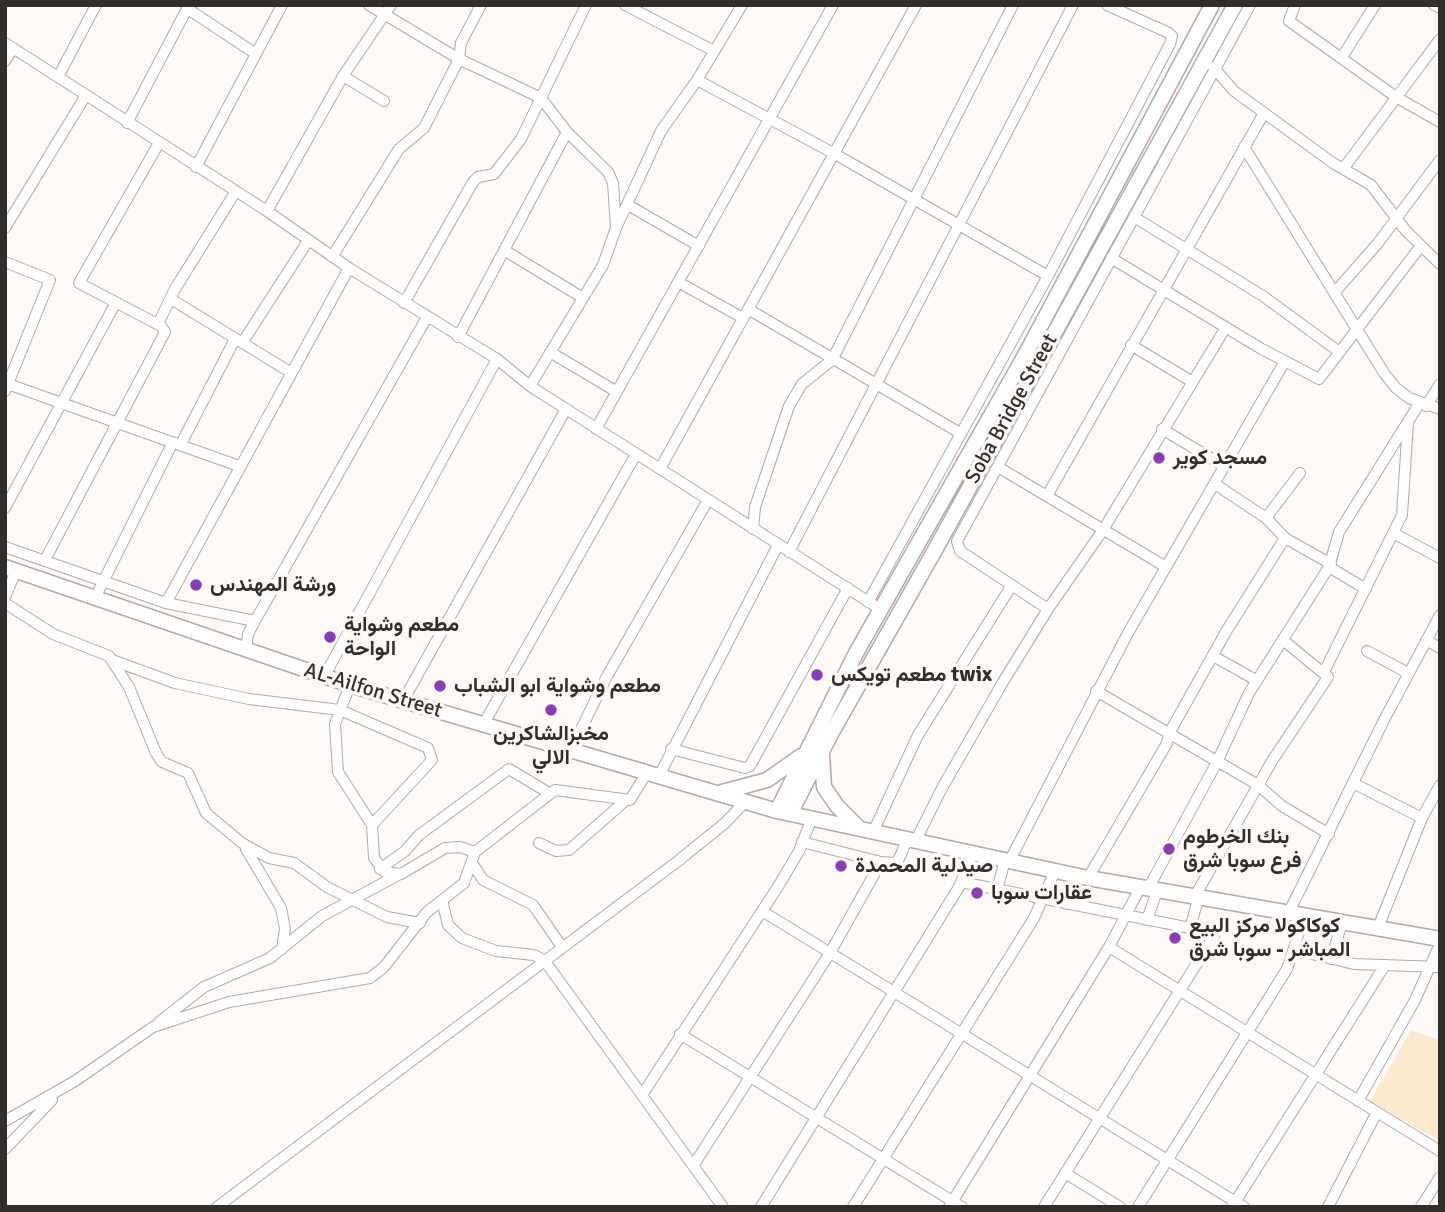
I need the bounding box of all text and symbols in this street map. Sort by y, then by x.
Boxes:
street label: Soba Bridge Street [960,330,1064,488]
place label: مسجد كوير [1173,445,1267,471]
marker: مسجد كوير [1151,450,1167,466]
place label: ورشة المهندس [210,572,336,598]
marker: ورشة المهندس [188,577,204,593]
place label: مطعم وشواية الواحة [344,612,459,662]
marker: مطعم وشواية الواحة [322,629,338,645]
street label: AL-Ailfon Street [301,658,445,724]
place label: مطعم تويكس twix [831,662,992,688]
marker: مطعم تويكس twix [809,667,825,683]
place label: مطعم وشواية ابو الشباب [454,673,661,699]
marker: مطعم وشواية ابو الشباب [432,678,448,694]
marker: مخبزالشاكرين الالي [543,702,559,718]
place label: مخبزالشاكرين الالي [493,721,609,771]
place label: بنك الخرطوم فرع سوبا شرق [1183,824,1302,874]
marker: بنك الخرطوم فرع سوبا شرق [1161,841,1177,857]
place label: صيدلية المحمدة [855,853,993,879]
marker: صيدلية المحمدة [833,858,849,874]
place label: عقارات سوبا [991,880,1092,906]
marker: عقارات سوبا [969,885,985,901]
place label: كوكاكولا مركز البيع المباشر - سوبا شرق [1189,913,1351,963]
marker: كوكاكولا مركز البيع المباشر - سوبا شرق [1167,930,1183,946]

